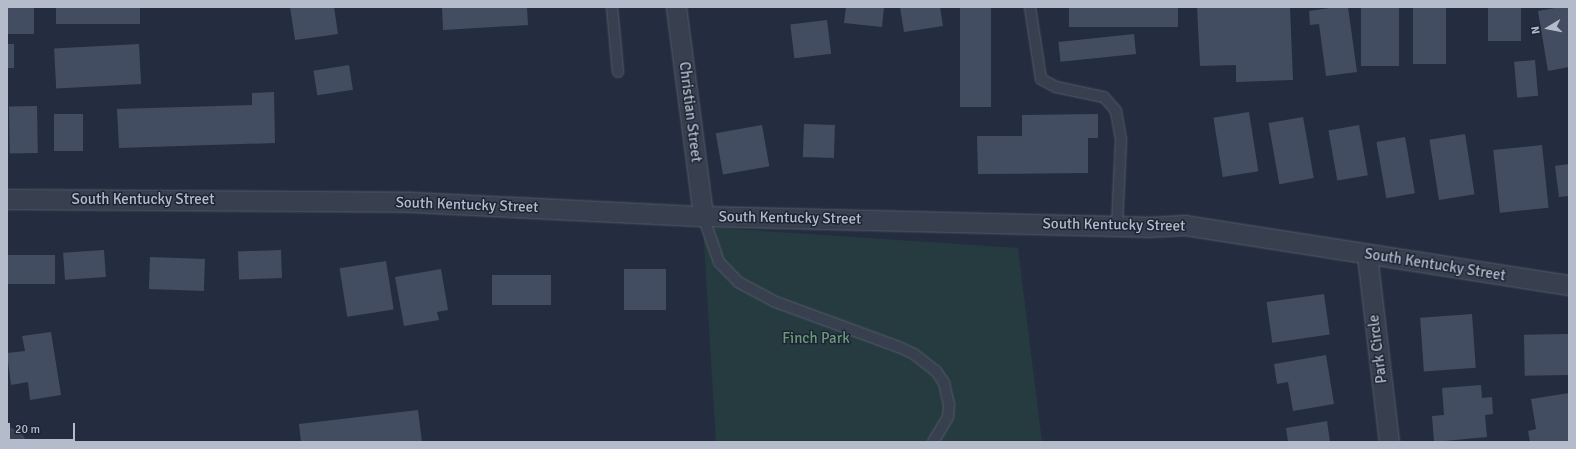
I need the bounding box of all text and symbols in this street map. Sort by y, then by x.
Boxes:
north arrow [1528,8,1568,48]
text: N [1529,25,1543,35]
street label: Christian Street [675,61,705,163]
street label: South Kentucky Street [72,191,214,209]
street label: South Kentucky Street [395,194,539,216]
street label: South Kentucky Street [718,208,862,228]
street label: South Kentucky Street [1042,215,1186,235]
street label: South Kentucky Street [1363,245,1507,285]
street label: Park Circle [1365,314,1391,384]
park label: Finch Park [782,330,850,348]
scale bar [10,415,77,441]
text: 20 m [15,422,40,437]

